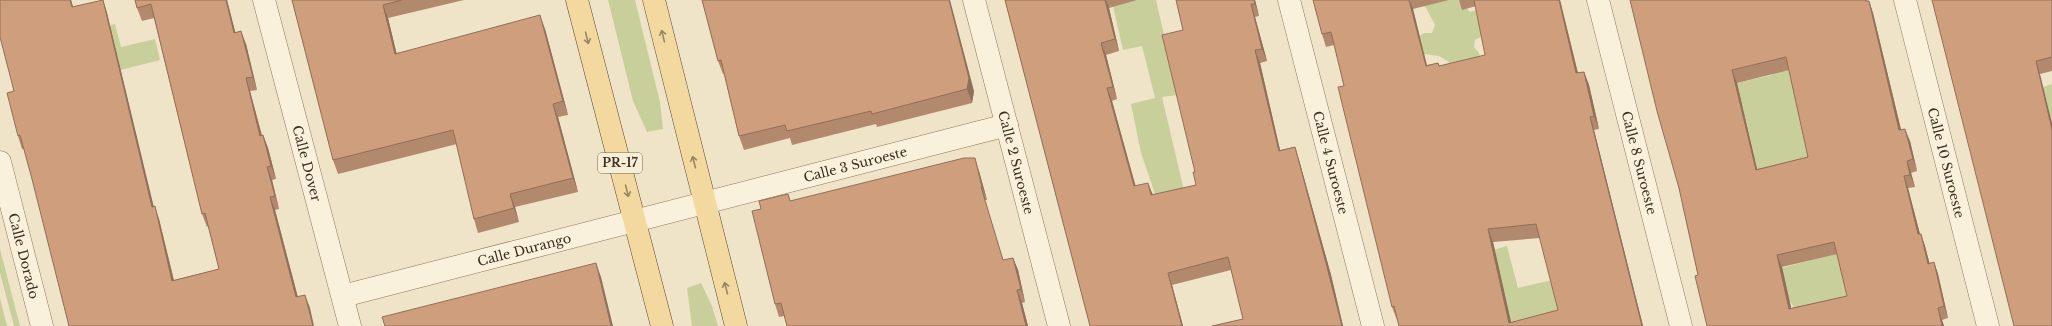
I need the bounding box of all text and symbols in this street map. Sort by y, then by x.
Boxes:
one-way arrow [659,30,666,43]
one-way arrow [584,31,592,44]
street label: Calle 10 Suroeste [1924,106,1968,220]
street label: Calle 2 Suroeste [994,109,1038,216]
street label: Calle 4 Suroeste [1309,109,1352,216]
street label: Calle 8 Suroeste [1618,109,1660,217]
street label: Calle Dover [288,123,325,204]
street label: Calle 3 Suroeste [802,143,909,186]
road number: PR-17 [598,153,642,173]
one-way arrow [690,156,698,169]
one-way arrow [624,184,631,197]
street label: Calle Dorado [4,211,43,301]
street label: Calle Durango [476,230,573,270]
one-way arrow [722,282,730,295]

